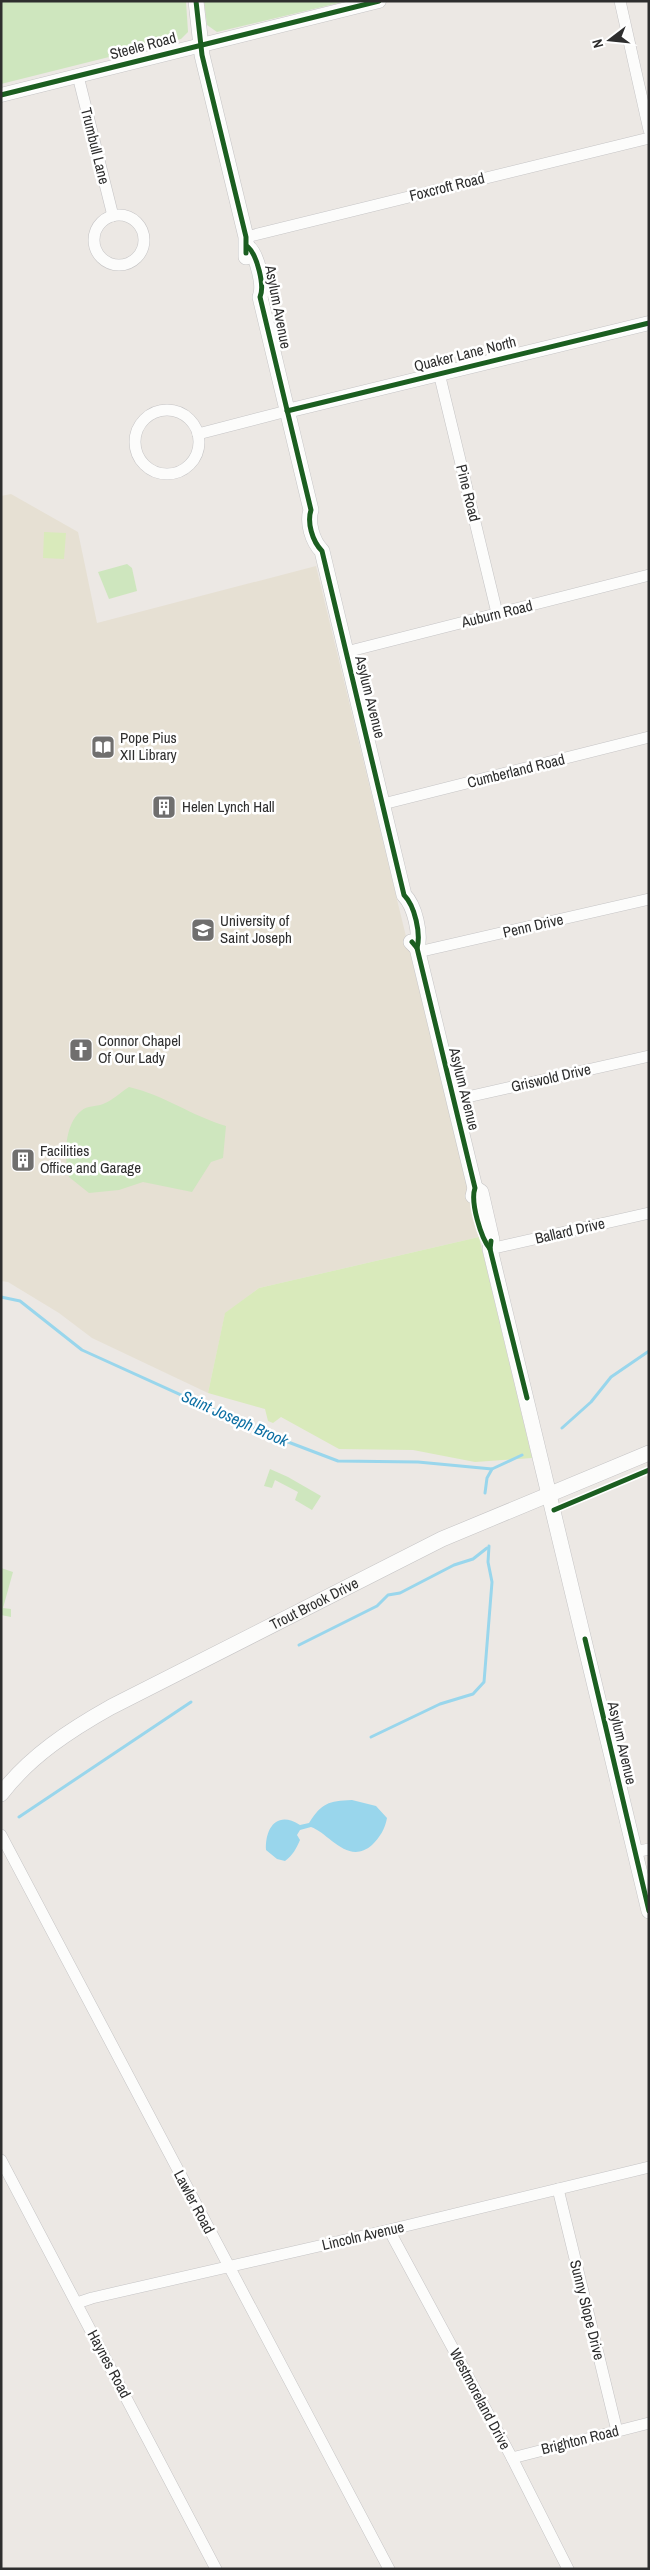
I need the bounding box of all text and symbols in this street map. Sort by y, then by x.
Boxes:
north arrow [585,15,635,65]
street label: Steele Road [107,27,178,64]
text: N [588,37,607,50]
street label: Trumbull Lane [76,105,115,186]
street label: Foxcroft Road [407,167,487,206]
street label: Asylum Avenue [260,262,297,351]
street label: Quaker Lane North [412,331,518,376]
street label: Pine Road [451,462,486,524]
street label: Auburn Road [458,595,535,633]
street label: Asylum Avenue [350,652,391,741]
place label: Pope Pius XII Library [120,727,178,765]
library icon: Pope Pius XII Library [90,734,116,760]
street label: Cumberland Road [465,748,567,793]
building icon: Helen Lynch Hall [151,794,177,820]
place label: Helen Lynch Hall [182,796,275,817]
street label: Penn Drive [501,908,565,943]
place label: University of Saint Joseph [220,910,292,948]
school or university icon: University of Saint Joseph [190,917,216,943]
place label: Connor Chapel Of Our Lady [98,1030,181,1068]
church icon: Connor Chapel Of Our Lady [68,1037,94,1063]
street label: Asylum Avenue [444,1044,485,1133]
street label: Griswold Drive [509,1058,593,1097]
place label: Facilities Office and Garage [40,1140,141,1178]
building icon: Facilities Office and Garage [10,1147,36,1173]
street label: Ballard Drive [533,1212,607,1249]
water label: Saint Joseph Brook [178,1385,292,1452]
street label: Trout Brook Drive [266,1572,362,1635]
street label: Asylum Avenue [603,1698,642,1787]
street label: Lawler Road [169,2166,220,2237]
street label: Lincoln Avenue [320,2216,406,2255]
street label: Sunny Slope Drive [565,2258,610,2362]
street label: Haynes Road [83,2326,136,2402]
street label: Westmoreland Drive [445,2344,516,2453]
street label: Brighton Road [539,2420,621,2459]

